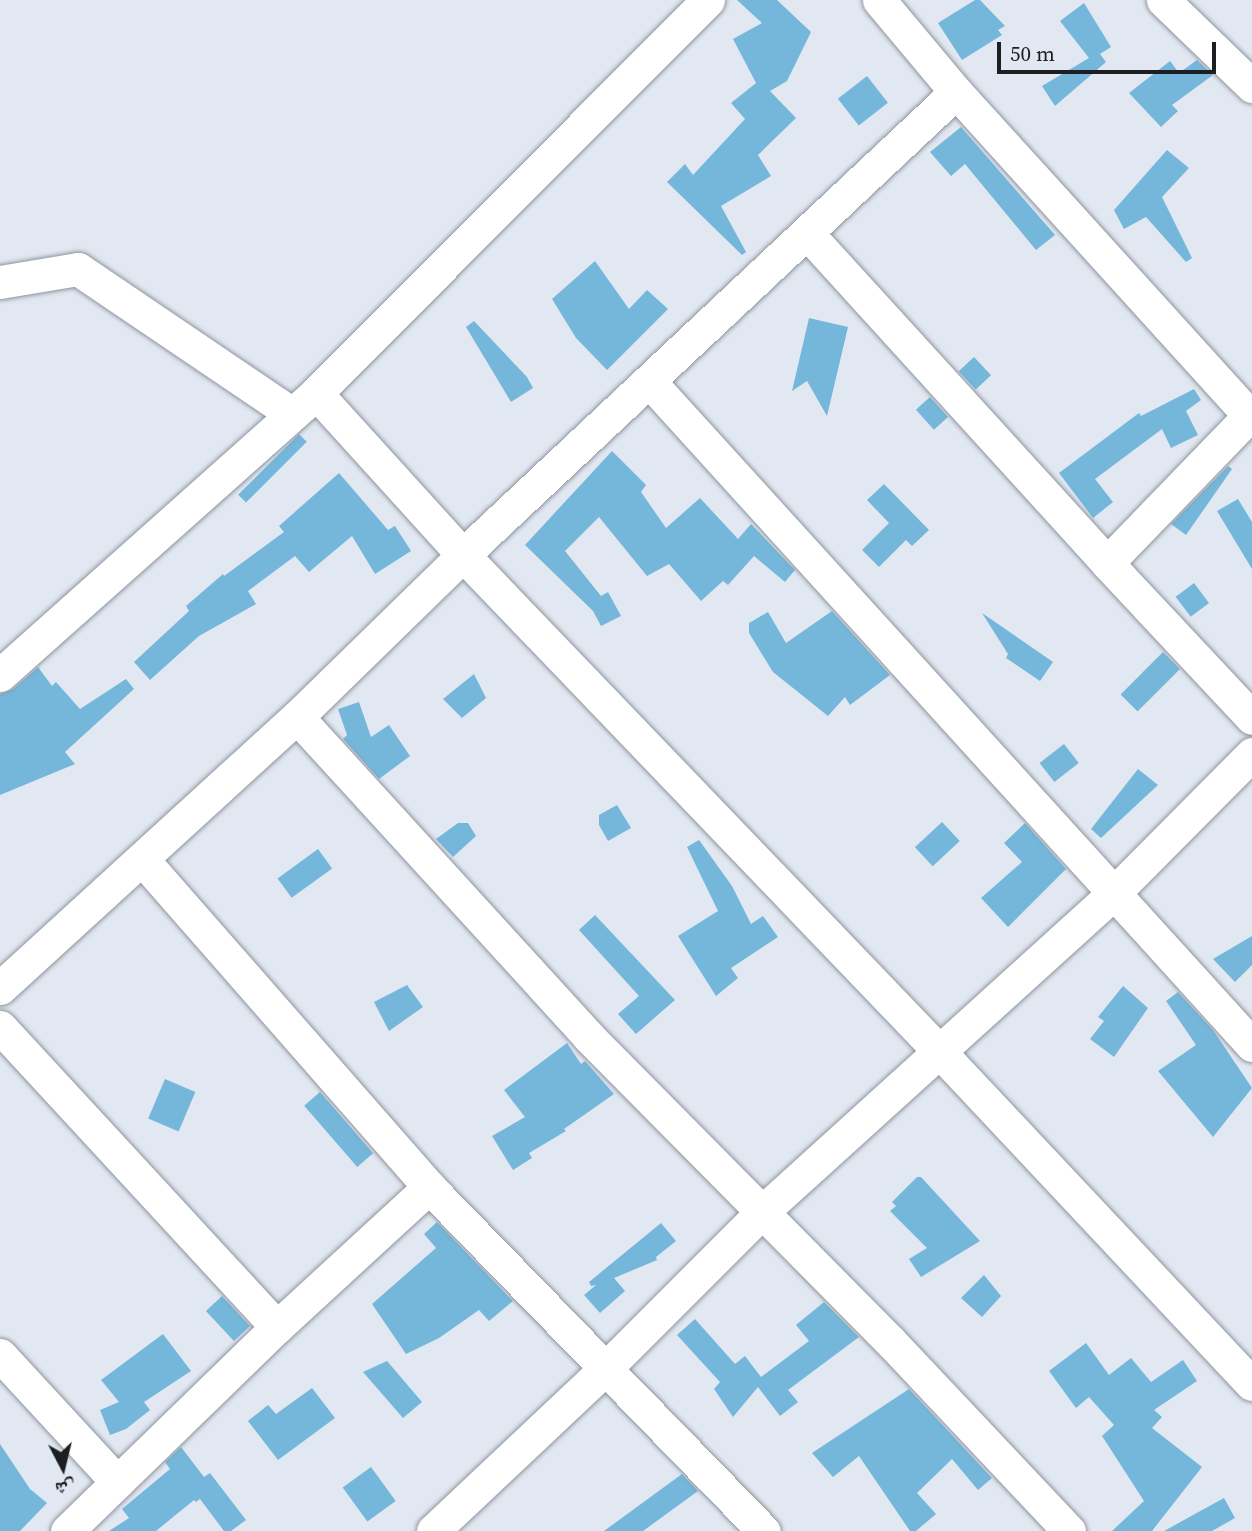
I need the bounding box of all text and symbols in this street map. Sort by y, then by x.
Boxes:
scale bar [1000,28,1219,72]
text: 50 m [1010,39,1055,68]
north arrow [28,1433,98,1503]
text: ش [54,1475,77,1503]

